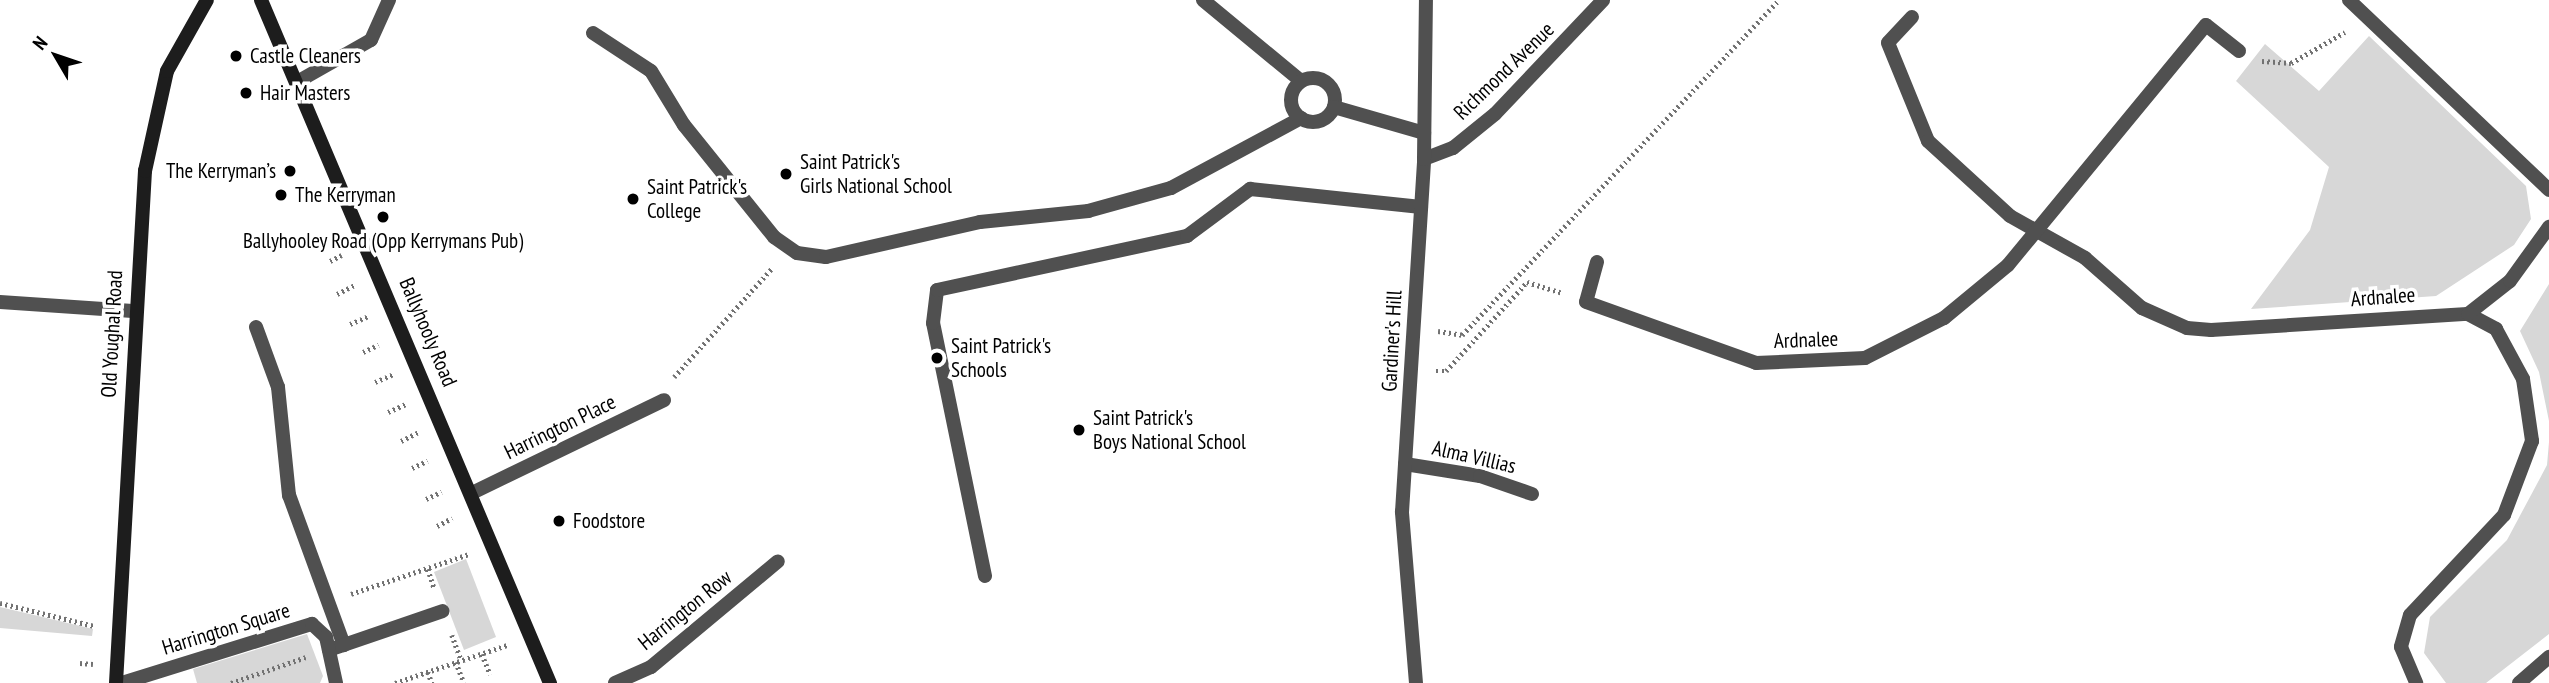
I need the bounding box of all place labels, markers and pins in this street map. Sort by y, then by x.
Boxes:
place label: Castle Cleaners [250,43,361,69]
marker: Castle Cleaners [228,48,244,64]
place label: Hair Masters [260,80,350,106]
marker: Hair Masters [238,85,254,101]
place label: Saint Patrick's Girls National School [800,149,952,199]
place label: The Kerryman’s [166,158,276,184]
marker: The Kerryman’s [282,163,298,179]
marker: Saint Patrick's Girls National School [778,166,794,182]
place label: Saint Patrick's College [647,174,747,224]
place label: The Kerryman [295,182,396,208]
marker: The Kerryman [273,187,289,203]
marker: Saint Patrick's College [625,191,641,207]
marker: Ballyhooley Road (Opp Kerrymans Pub) [375,209,391,225]
place label: Ballyhooley Road (Opp Kerrymans Pub) [243,228,523,254]
place label: Saint Patrick's Schools [951,333,1051,383]
marker: Saint Patrick's Schools [929,350,945,366]
place label: Saint Patrick's Boys National School [1093,405,1246,455]
marker: Saint Patrick's Boys National School [1071,422,1087,438]
place label: Foodstore [573,508,645,534]
marker: Foodstore [551,513,567,529]

